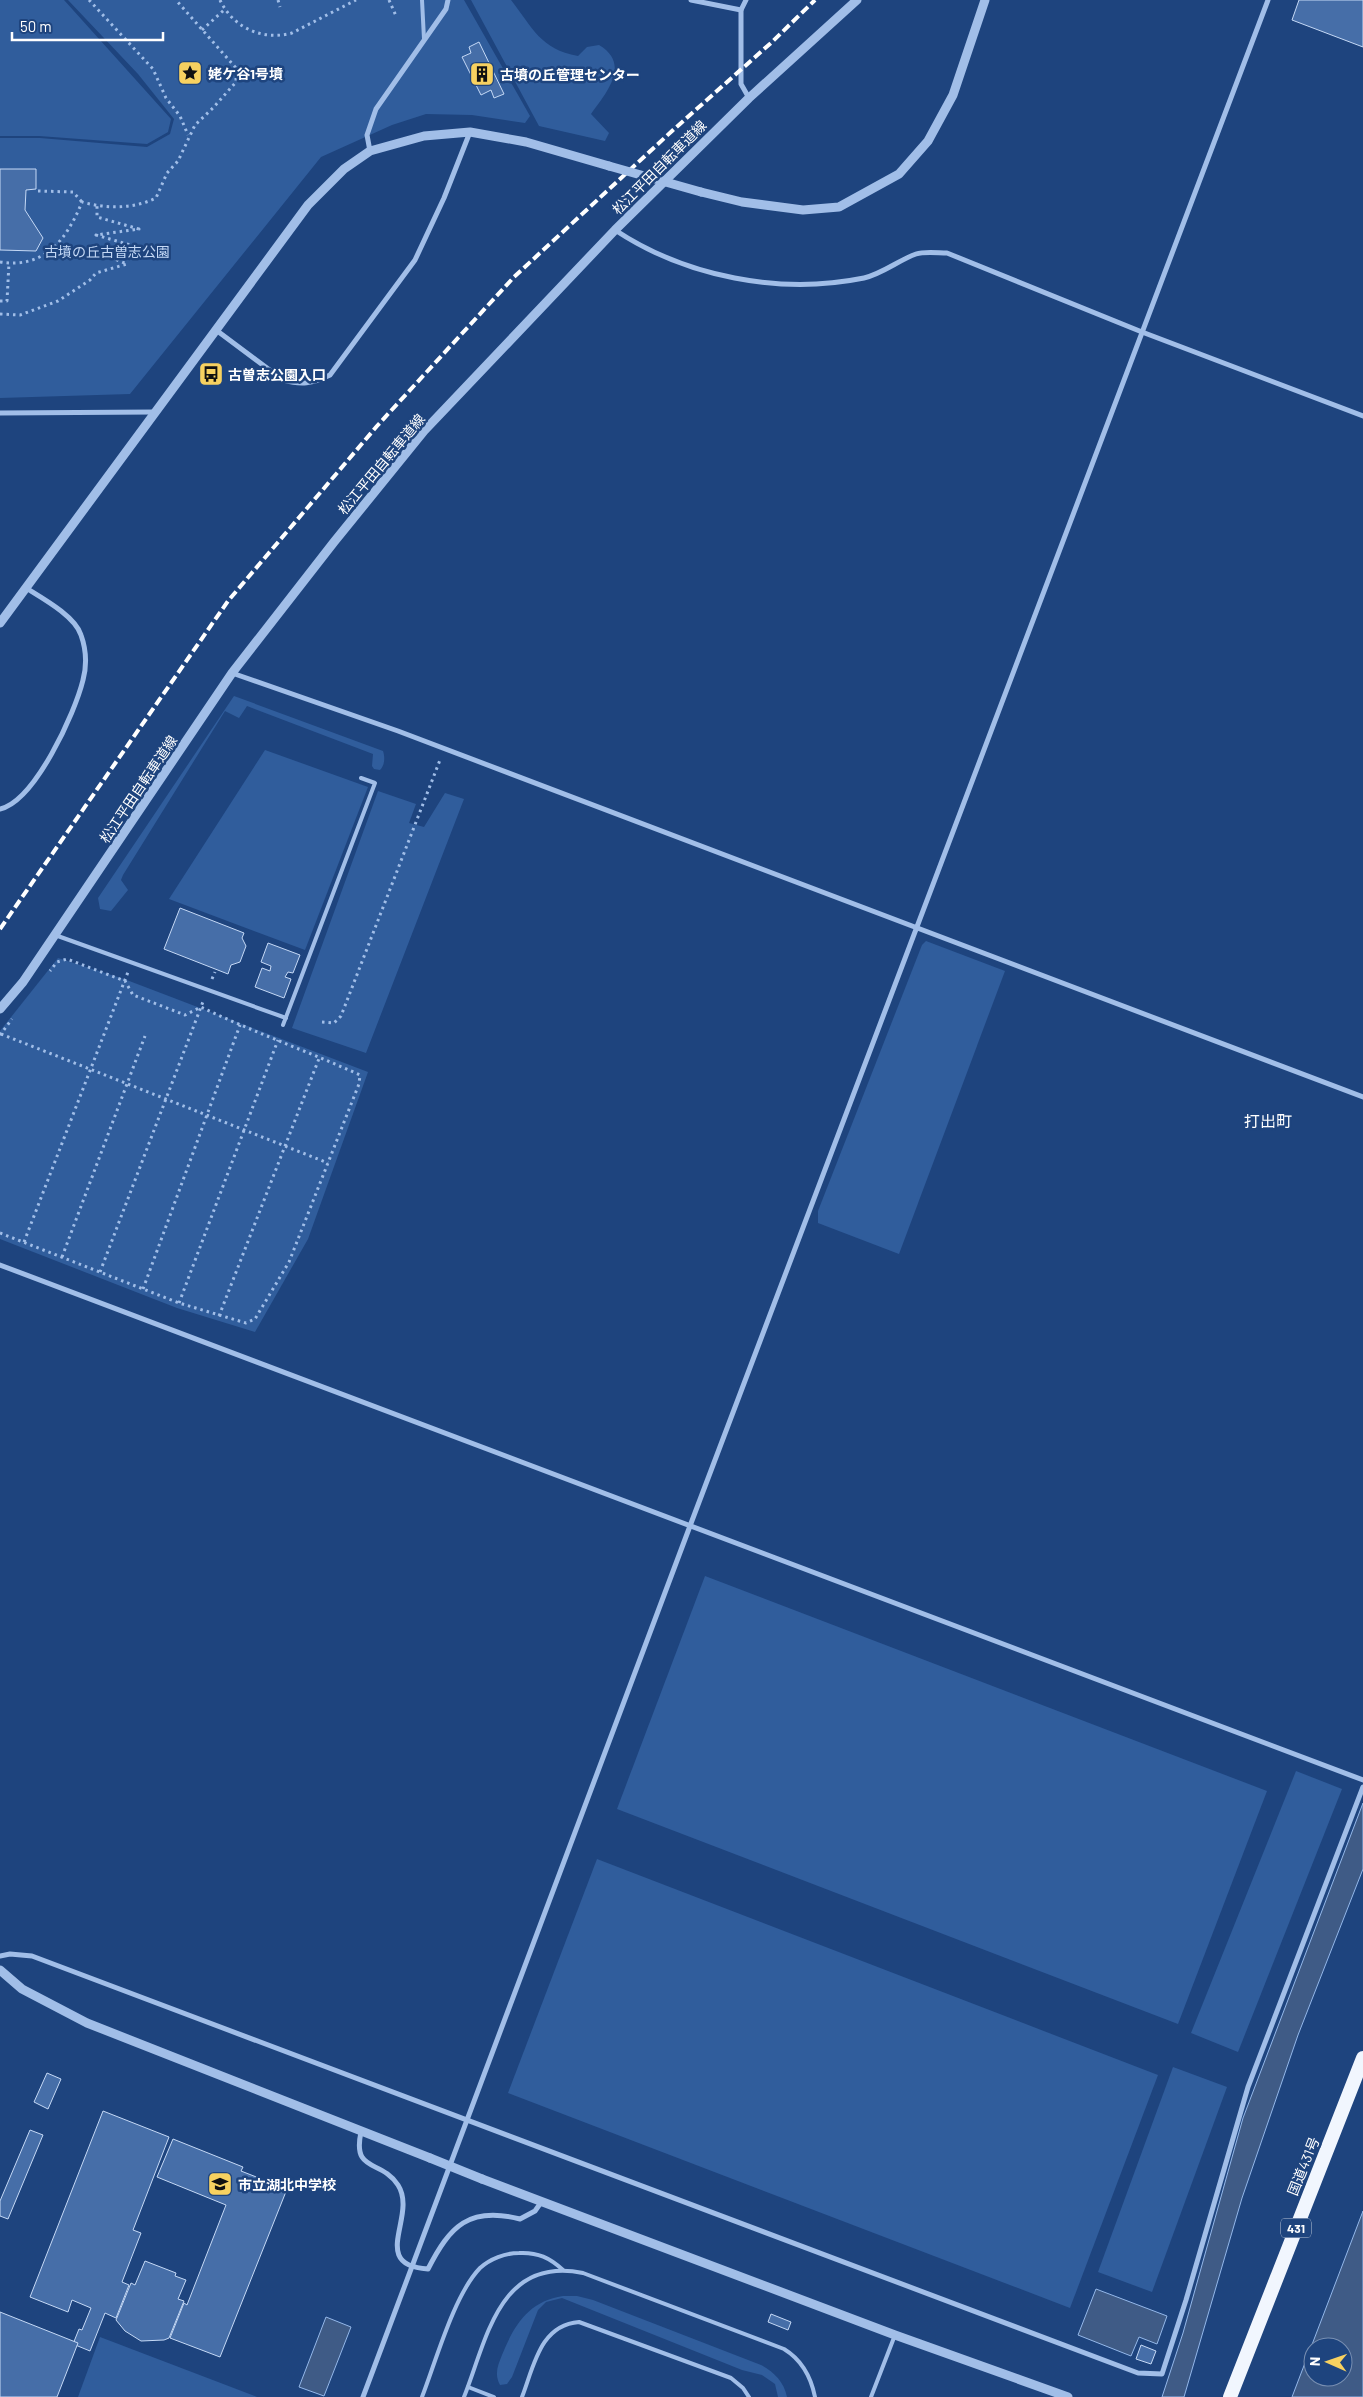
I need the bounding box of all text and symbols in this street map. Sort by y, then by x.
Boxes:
scale bar [12,10,164,42]
text: 50 m [20,17,52,35]
place icon: 姥ケ谷1号墳 [177,60,203,86]
building icon: 古墳の丘管理センター [469,61,495,87]
place label: 姥ケ谷1号墳 [208,65,283,82]
place label: 古墳の丘管理センター [500,66,640,83]
street label: 松江平田自転車道線 [608,116,710,218]
park label: 古墳の丘古曽志公園 [44,243,170,260]
bus stop icon: 古曽志公園入口 [198,361,224,387]
place label: 古曽志公園入口 [228,366,326,383]
street label: 松江平田自転車道線 [334,410,428,518]
street label: 松江平田自転車道線 [96,732,180,846]
district label: 打出町 [1244,1111,1292,1130]
street label: 国道431号 [1284,2134,1322,2198]
school or university icon: 市立湖北中学校 [207,2171,233,2197]
place label: 市立湖北中学校 [238,2176,336,2193]
road number: 431 [1281,2218,1311,2238]
north arrow [1303,2337,1353,2387]
text: N [1306,2357,1323,2366]

